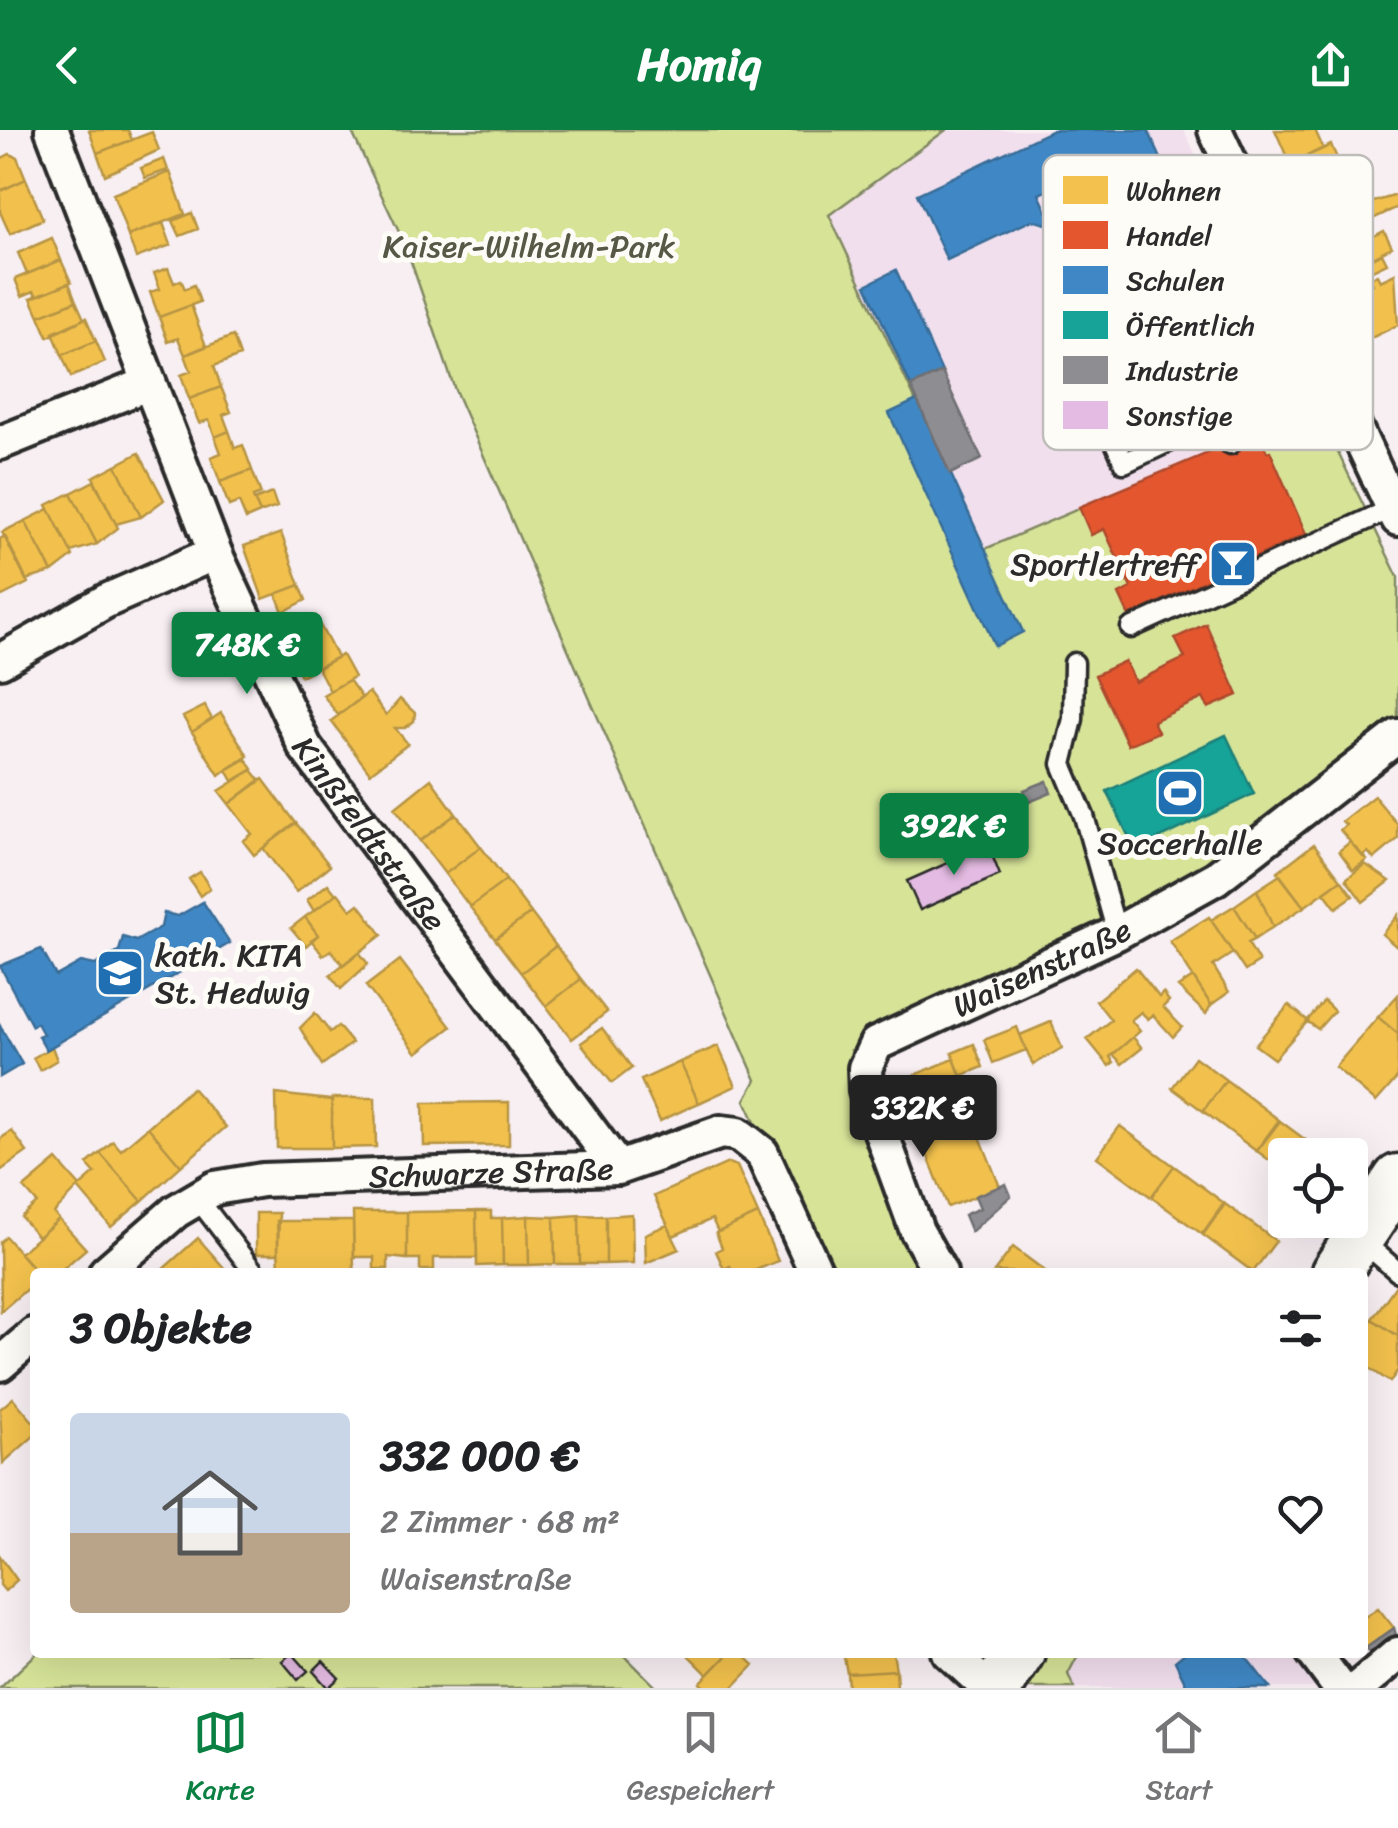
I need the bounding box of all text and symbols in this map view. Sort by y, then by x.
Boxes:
text: Homiq [637,25,761,105]
icon: back [40,38,95,93]
icon: share [1303,38,1358,93]
legend [1043,155,1373,450]
text: Wohnen [1126,166,1221,215]
text: Handel [1126,211,1213,260]
park label: Kaiser-Wilhelm-Park [383,218,675,275]
text: Schulen [1126,256,1225,305]
text: Öffentlich [1126,301,1255,350]
text: Industrie [1125,346,1238,395]
text: Sonstige [1126,391,1232,440]
place label: Sportlertreff [1010,536,1203,593]
bar icon: Sportlertreff [1207,538,1259,590]
pin: 748K € [166,612,328,697]
text: 748K € [194,616,300,673]
street label: Kinßfeldtstraße [277,723,462,944]
sports icon: Soccerhalle [1154,767,1206,819]
pin: 392K € [873,793,1035,878]
text: 392K € [902,797,1006,854]
place label: Soccerhalle [1097,815,1263,872]
street label: Waisenstraße [943,902,1142,1034]
place label: kath. KITA St. Hedwig [155,927,310,1021]
school or university icon: kath. KITA St. Hedwig [94,947,146,999]
pin: 332K € [842,1075,1004,1160]
text: 332K € [872,1079,974,1136]
map controls [1268,1138,1368,1238]
button: locate [1268,1138,1368,1238]
street label: Schwarze Straße [368,1140,614,1205]
text: 3 Objekte [70,1291,252,1365]
icon: filters [1273,1301,1328,1356]
text: 332 000 € [380,1419,580,1493]
icon: home [150,1453,270,1573]
icon: heart [1273,1486,1328,1541]
text: 2 Zimmer · 68 m² [380,1493,620,1550]
text: Waisenstraße [380,1550,572,1607]
tab: Karte [186,1705,255,1814]
tab: Gespeichert [627,1705,774,1814]
tab: Start [1146,1705,1212,1814]

